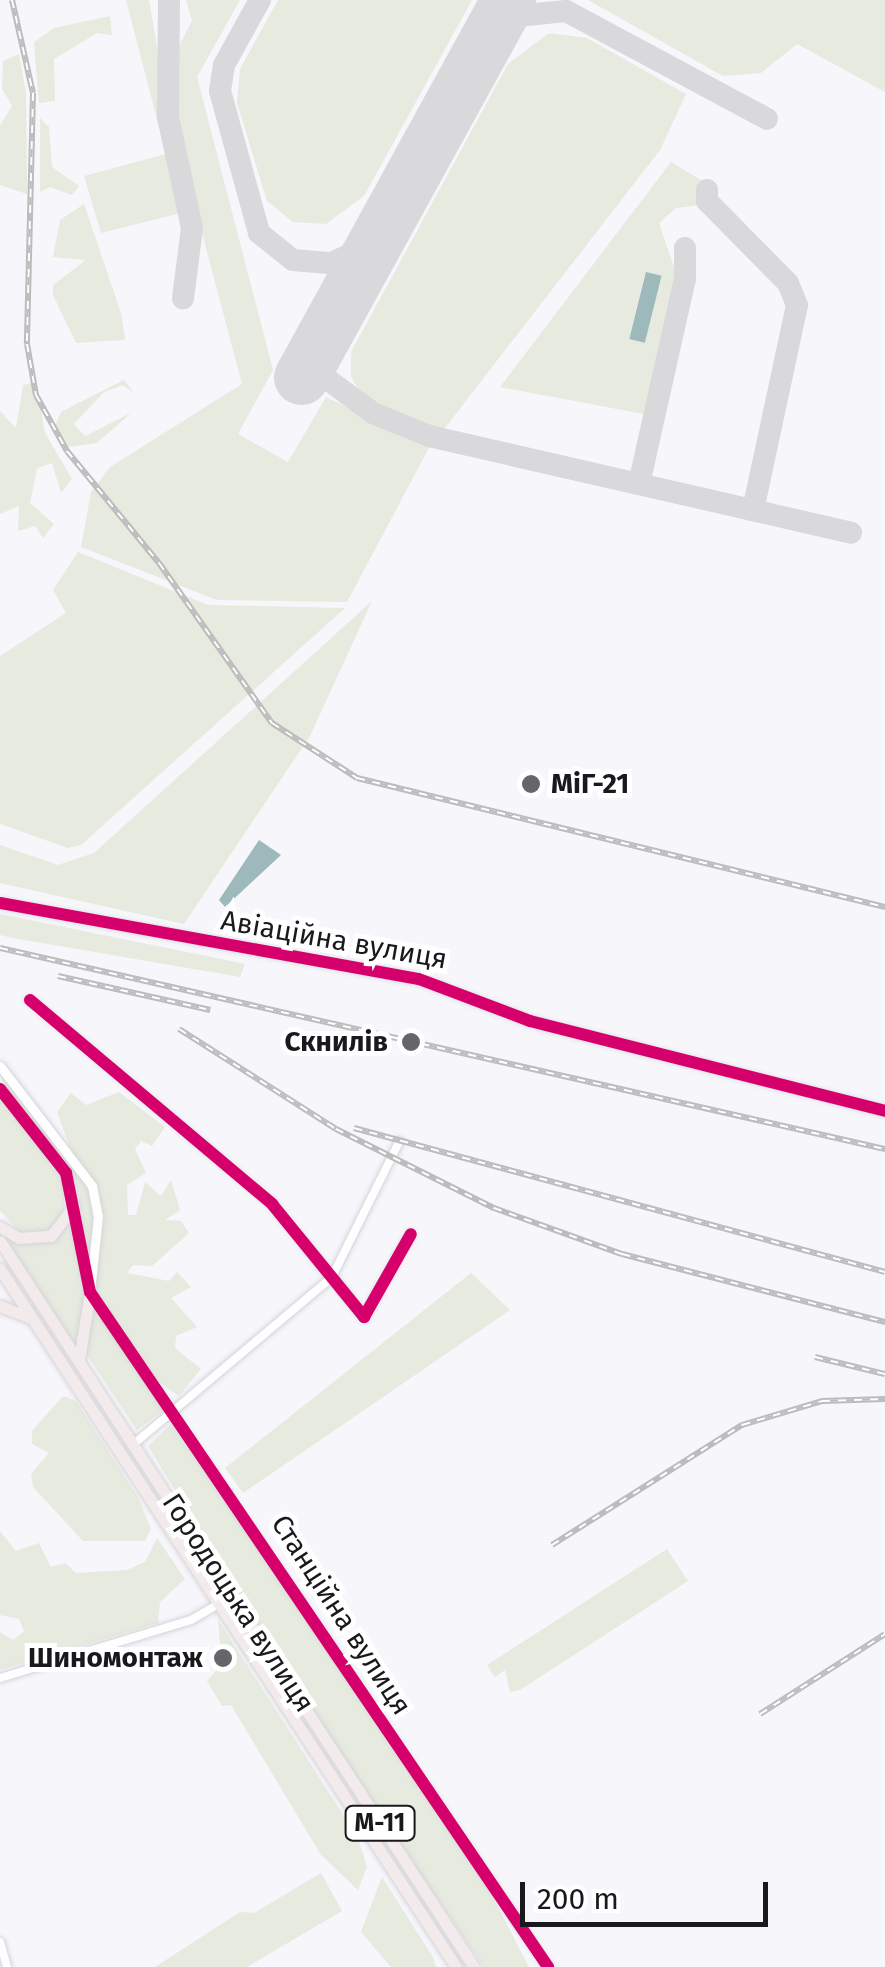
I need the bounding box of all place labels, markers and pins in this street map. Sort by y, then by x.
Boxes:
place label: МіГ-21 [551,767,629,801]
marker: МіГ-21 [520,773,542,795]
place label: Скнилів [284,1025,388,1059]
marker: Скнилів [398,1029,424,1055]
place label: Шиномонтаж [28,1641,203,1675]
marker: Шиномонтаж [212,1647,234,1669]

